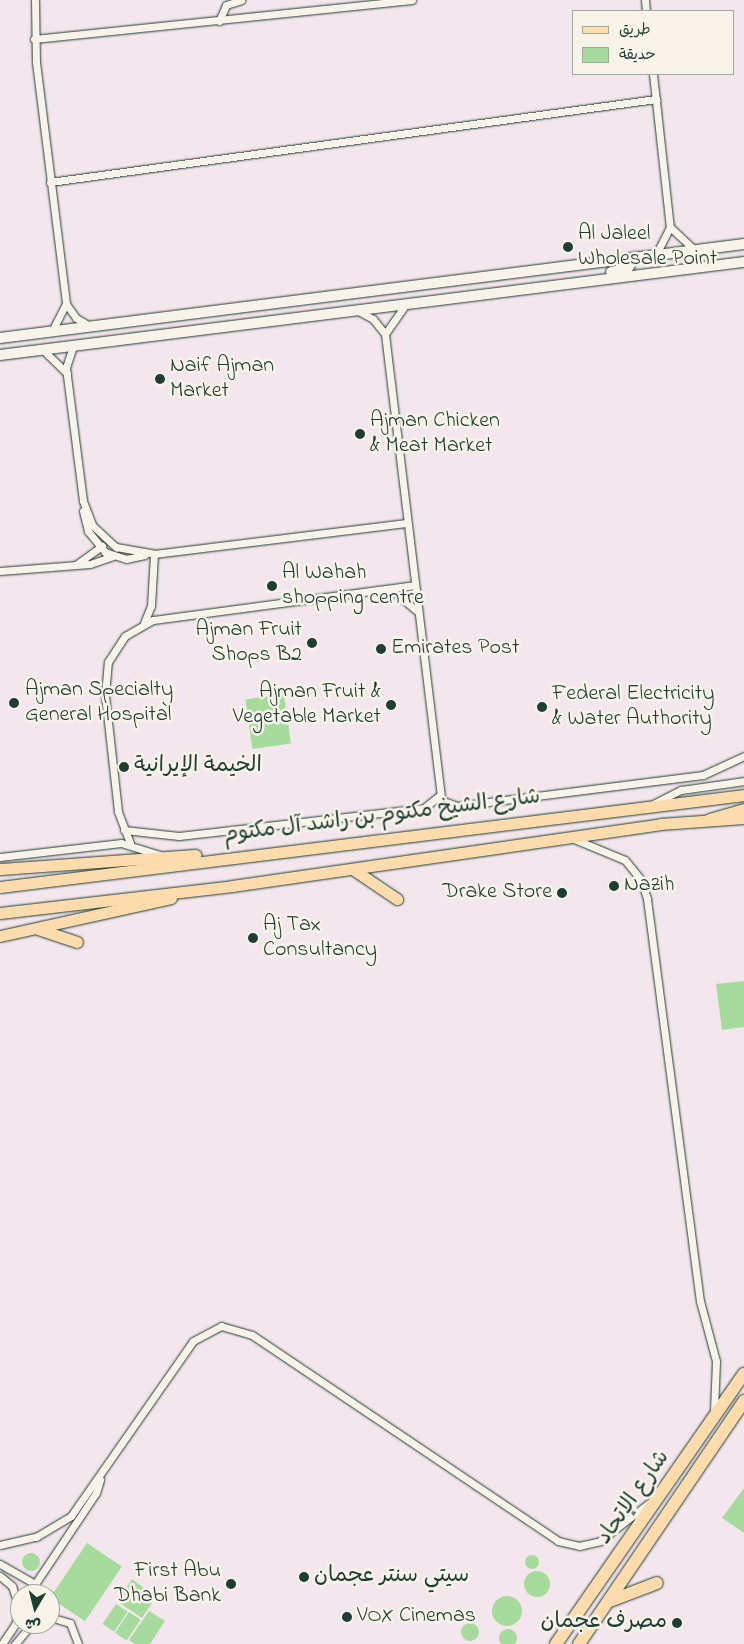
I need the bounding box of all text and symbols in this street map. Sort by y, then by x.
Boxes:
legend [572,10,734,75]
text: طريق [619,19,651,41]
text: حديقة [619,44,656,66]
place label: Al Jaleel Wholesale Point [578,221,717,272]
marker: Al Jaleel Wholesale Point [562,241,574,253]
place label: Naif Ajman Market [170,353,274,404]
marker: Naif Ajman Market [154,373,166,385]
place label: Ajman Chicken & Meat Market [370,408,500,460]
marker: Ajman Chicken & Meat Market [354,428,366,440]
place label: Al Wahah shopping centre [282,560,424,612]
marker: Al Wahah shopping centre [266,580,278,592]
place label: Ajman Fruit Shops B2 [196,617,302,668]
place label: Emirates Post [391,636,519,662]
marker: Ajman Fruit Shops B2 [306,637,318,649]
marker: Emirates Post [375,643,387,655]
place label: Ajman Specialty General Hospital [25,677,173,728]
place label: Ajman Fruit & Vegetable Market [233,679,381,730]
place label: Federal Electricity & Water Authority [552,681,714,732]
marker: Ajman Specialty General Hospital [7,696,21,710]
marker: Ajman Fruit & Vegetable Market [385,699,397,711]
marker: Federal Electricity & Water Authority [536,701,548,713]
place label: الخيمة الإيرانية [134,754,262,780]
marker: الخيمة الإيرانية [118,761,130,773]
street label: شارع الشيخ مكتوم بن راشد آل مكتوم [222,784,542,850]
place label: Nazih [624,873,674,899]
place label: Drake Store [443,880,552,906]
marker: Nazih [608,880,620,892]
marker: Drake Store [556,887,568,899]
place label: Aj Tax Consultancy [263,912,377,964]
marker: Aj Tax Consultancy [247,932,259,944]
street label: شارع الإتحاد [592,1446,676,1550]
place label: First Abu Dhabi Bank [114,1558,221,1610]
place label: سيتي سنتر عجمان [314,1564,469,1590]
marker: سيتي سنتر عجمان [298,1571,310,1583]
marker: First Abu Dhabi Bank [225,1578,237,1590]
north arrow [10,1584,60,1634]
place label: VOX Cinemas [357,1604,476,1630]
place label: مصرف عجمان [541,1610,667,1636]
marker: VOX Cinemas [341,1611,353,1623]
text: ش [24,1612,42,1635]
marker: مصرف عجمان [671,1617,683,1629]

